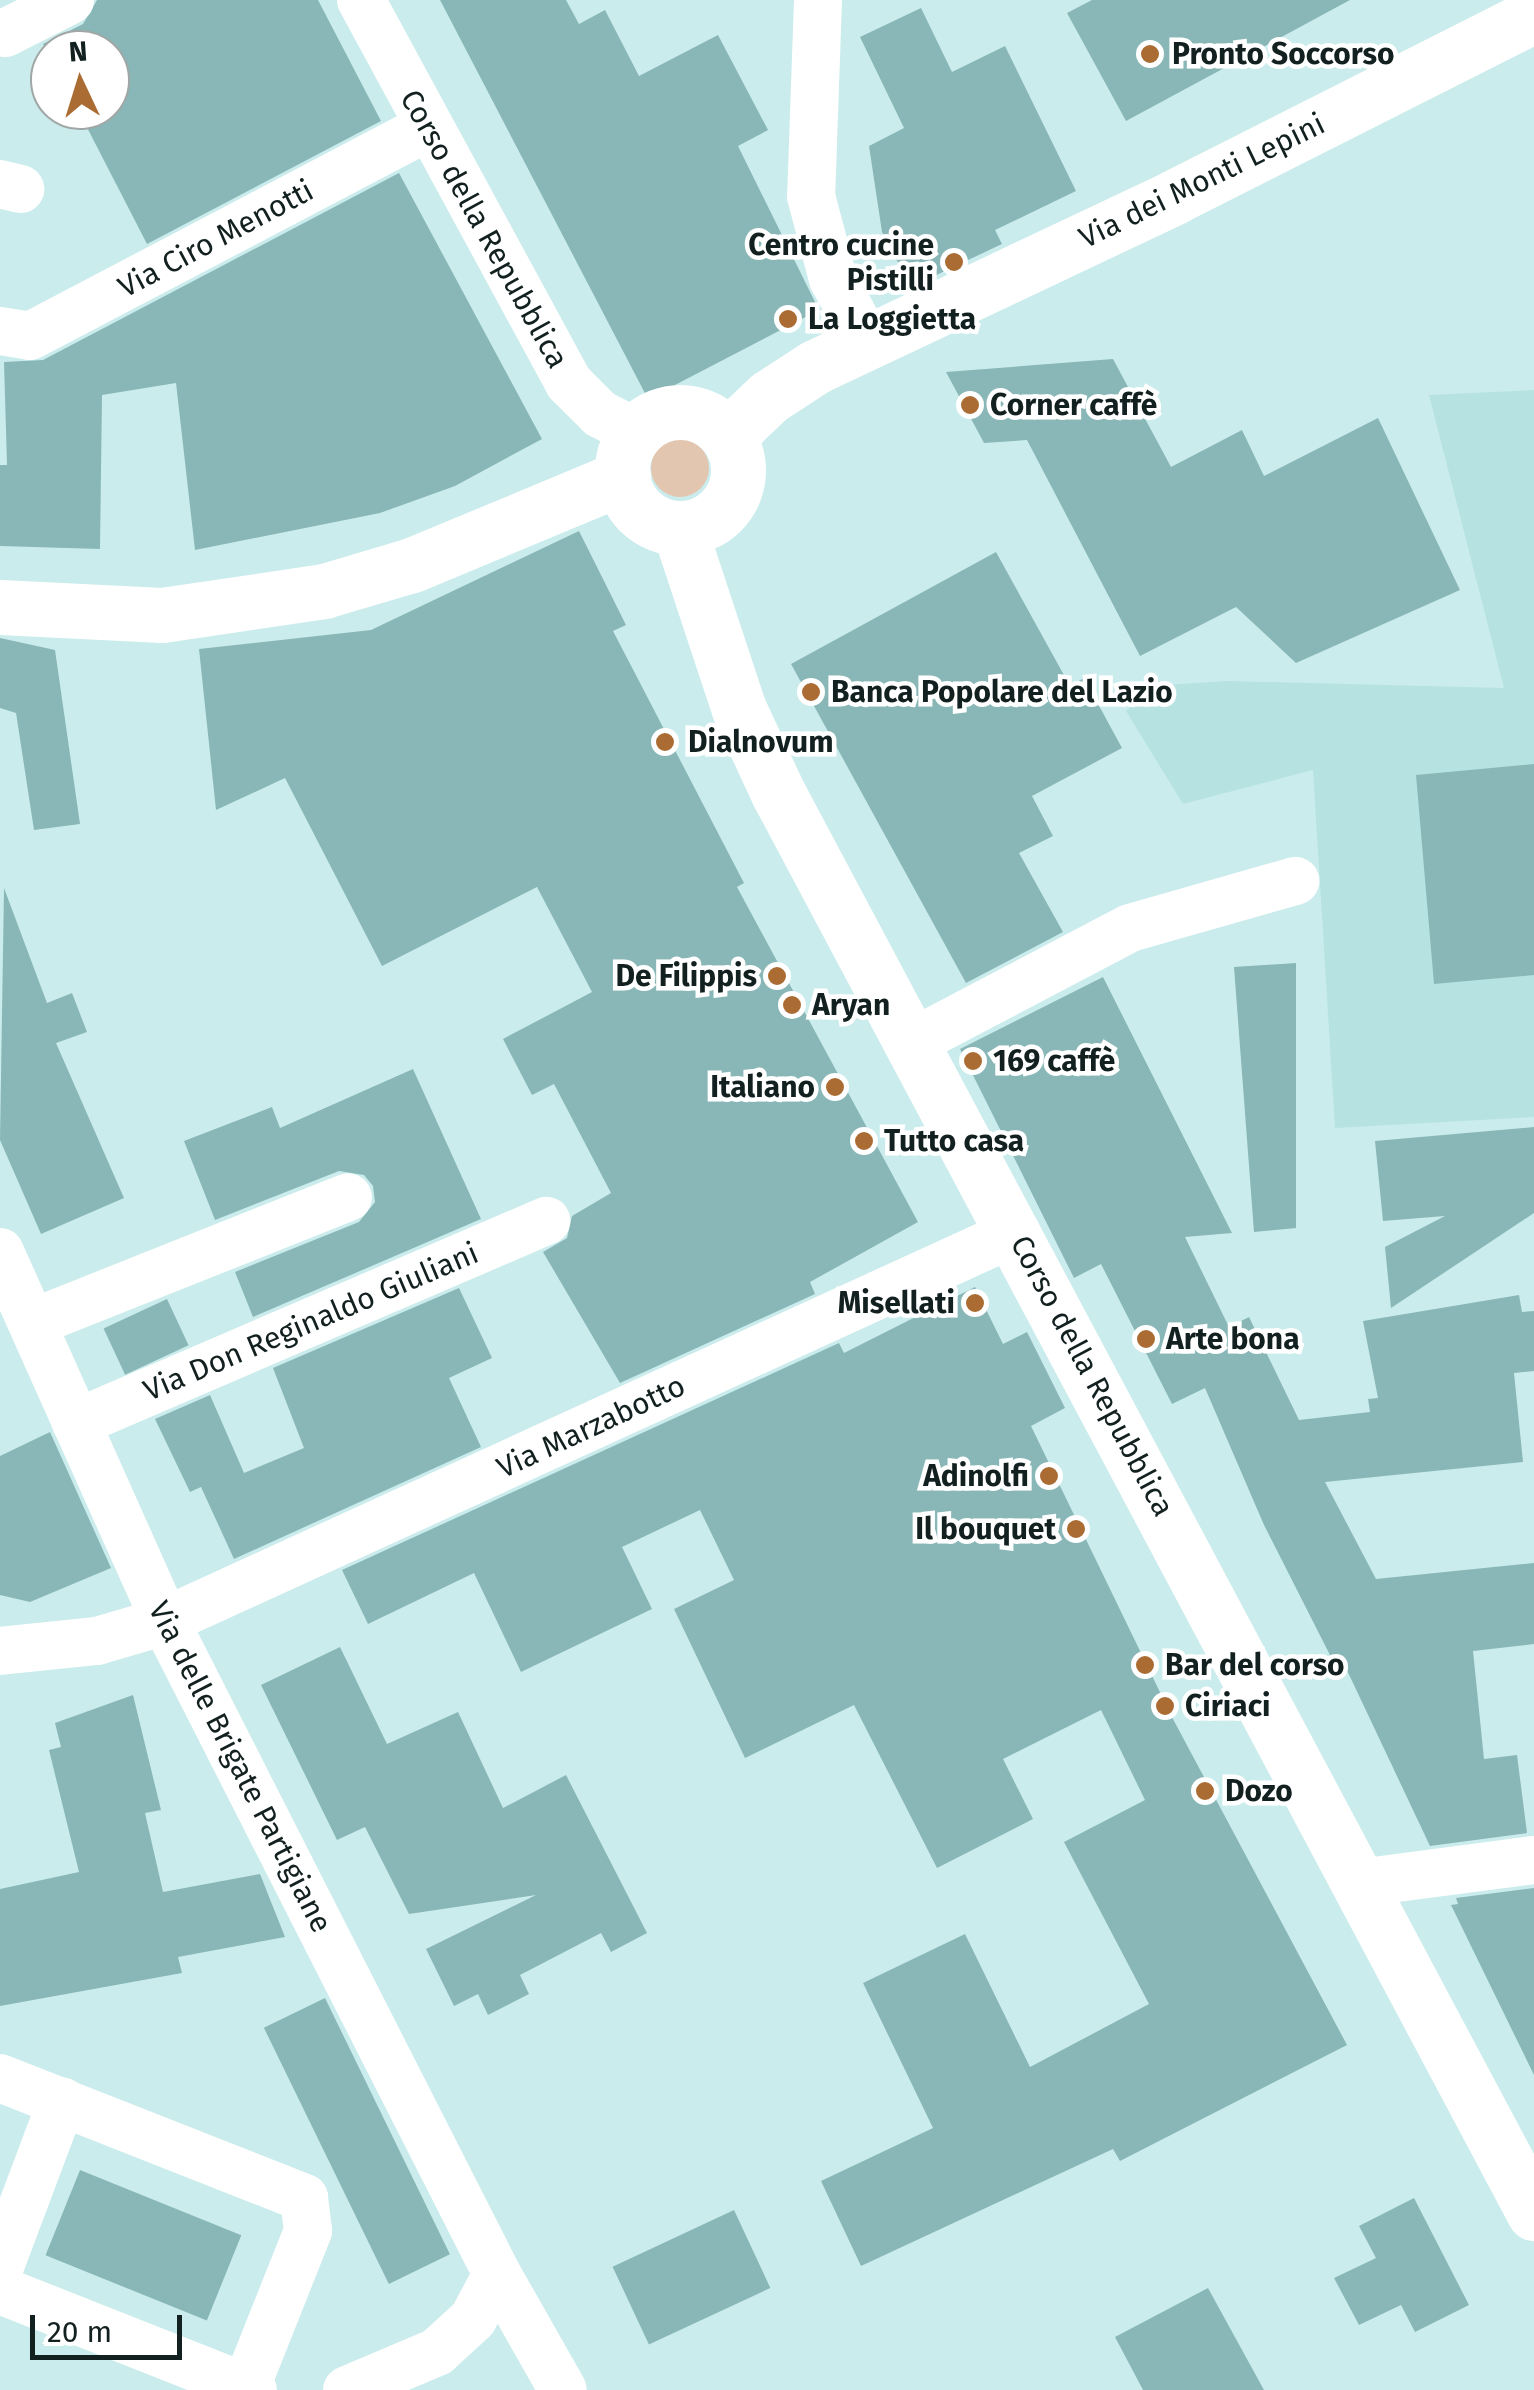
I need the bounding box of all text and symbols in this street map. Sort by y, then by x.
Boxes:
north arrow [30,30,130,130]
text: N [68,34,88,69]
place label: Pronto Soccorso [1172,36,1394,72]
marker: Pronto Soccorso [1137,41,1163,67]
street label: Corso della Repubblica [392,83,576,375]
street label: Via dei Monti Lepini [1073,106,1331,256]
street label: Via Ciro Menotti [112,172,320,306]
place label: Centro cucine Pistilli [748,227,934,298]
marker: Centro cucine Pistilli [943,251,965,273]
place label: La Loggietta [808,301,976,337]
marker: La Loggietta [777,308,799,330]
place label: Corner caffè [990,387,1157,423]
marker: Corner caffè [959,394,981,416]
place label: Banca Popolare del Lazio [831,674,1173,710]
marker: Banca Popolare del Lazio [800,681,822,703]
place label: Dialnovum [688,724,834,760]
marker: Dialnovum [652,729,678,755]
place label: De Filippis [615,958,757,994]
marker: De Filippis [766,965,788,987]
place label: Aryan [812,987,890,1023]
marker: Aryan [781,994,803,1016]
place label: 169 caffè [993,1043,1115,1079]
marker: 169 caffè [962,1050,984,1072]
place label: Italiano [710,1069,815,1105]
marker: Italiano [824,1076,846,1098]
place label: Tutto casa [884,1123,1024,1159]
marker: Tutto casa [853,1130,875,1152]
street label: Corso della Repubblica [1003,1229,1181,1523]
street label: Via Don Reginaldo Giuliani [138,1235,484,1409]
place label: Misellati [838,1285,955,1321]
marker: Misellati [964,1292,986,1314]
place label: Arte bona [1166,1321,1300,1357]
marker: Arte bona [1135,1328,1157,1350]
street label: Via Marzabotto [491,1368,691,1486]
place label: Adinolfi [923,1458,1029,1494]
marker: Adinolfi [1038,1465,1060,1487]
place label: Il bouquet [915,1511,1056,1547]
marker: Il bouquet [1065,1518,1087,1540]
street label: Via delle Brigate Partigiane [141,1595,339,1939]
place label: Bar del corso [1165,1647,1345,1683]
marker: Bar del corso [1134,1654,1156,1676]
place label: Ciriaci [1185,1688,1270,1724]
marker: Ciriaci [1154,1695,1176,1717]
place label: Dozo [1225,1773,1293,1809]
marker: Dozo [1194,1780,1216,1802]
scale bar [35,2295,188,2357]
text: 20 m [47,2314,112,2350]

